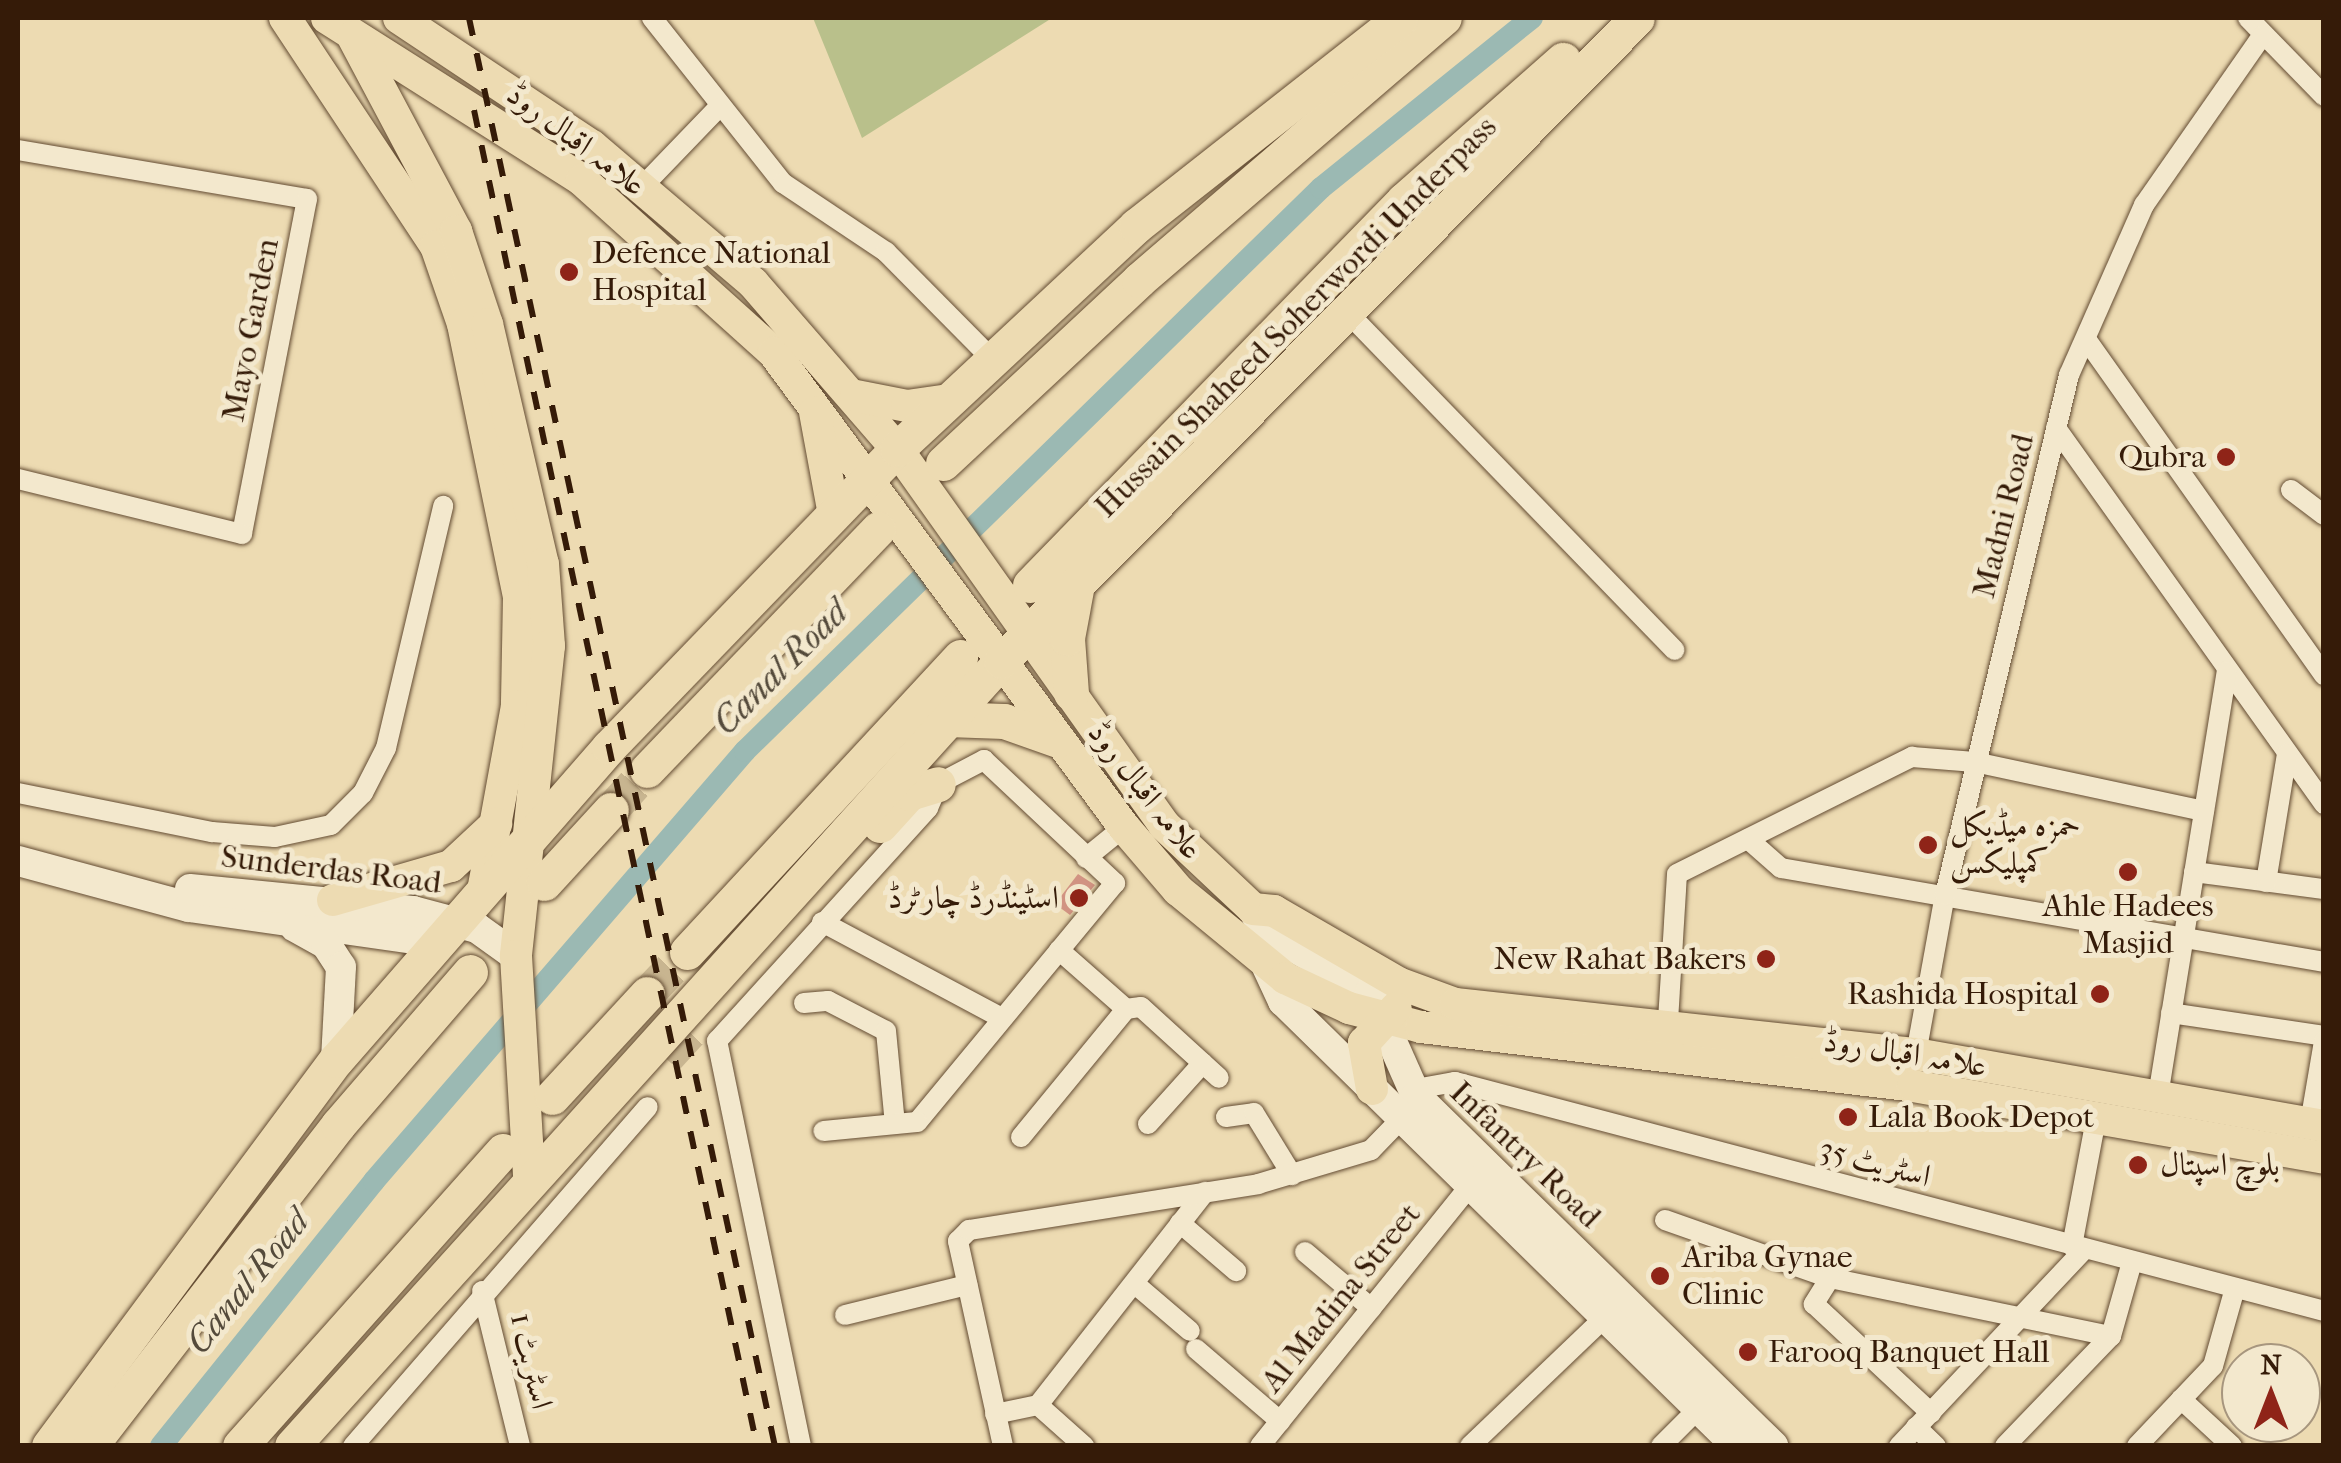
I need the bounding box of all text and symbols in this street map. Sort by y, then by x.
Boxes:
street label: علامہ اقبال روڈ [499,75,653,205]
street label: Hussain Shaheed Soherwordi Underpass [1087,108,1505,526]
street label: Mayo Garden [214,235,288,425]
place label: Defence National Hospital [592,235,831,310]
marker: Defence National Hospital [556,259,582,285]
street label: Madni Road [1965,430,2043,602]
place label: Qubra [2118,438,2206,476]
marker: Qubra [2215,446,2237,468]
water label: Canal Road [705,592,857,744]
street label: علامہ اقبال روڈ [1079,714,1211,868]
place label: حمزہ میڈیکل کمپلیکس [1950,808,2081,883]
marker: حمزہ میڈیکل کمپلیکس [1915,832,1941,858]
street label: Sunderdas Road [219,837,443,903]
marker: Ahle Hadees Masjid [2117,861,2139,883]
place label: اسٹینڈرڈ چارٹرڈ [888,879,1059,917]
marker: اسٹینڈرڈ چارٹرڈ [1068,887,1090,909]
place label: Ahle Hadees Masjid [2042,888,2214,963]
place label: New Rahat Bakers [1494,940,1746,978]
marker: New Rahat Bakers [1755,948,1777,970]
place label: Rashida Hospital [1847,975,2078,1013]
marker: Rashida Hospital [2087,981,2113,1007]
street label: علامہ اقبال روڈ [1821,1022,1989,1086]
street label: Infantry Road [1442,1073,1608,1237]
place label: Lala Book Depot [1868,1098,2094,1136]
marker: Lala Book Depot [1837,1106,1859,1128]
street label: اسٹریٹ 35 [1815,1130,1935,1196]
place label: بلوچ اسپتال [2160,1146,2280,1184]
marker: بلوچ اسپتال [2125,1152,2151,1178]
street label: Al Madina Street [1253,1196,1429,1400]
water label: Canal Road [177,1202,319,1362]
place label: Ariba Gynae Clinic [1682,1239,1853,1314]
marker: Ariba Gynae Clinic [1647,1263,1673,1289]
street label: اسٹریٹ 1 [501,1309,561,1413]
place label: Farooq Banquet Hall [1768,1333,2050,1371]
marker: Farooq Banquet Hall [1737,1341,1759,1363]
north arrow [2221,1343,2321,1443]
text: N [2260,1348,2282,1381]

